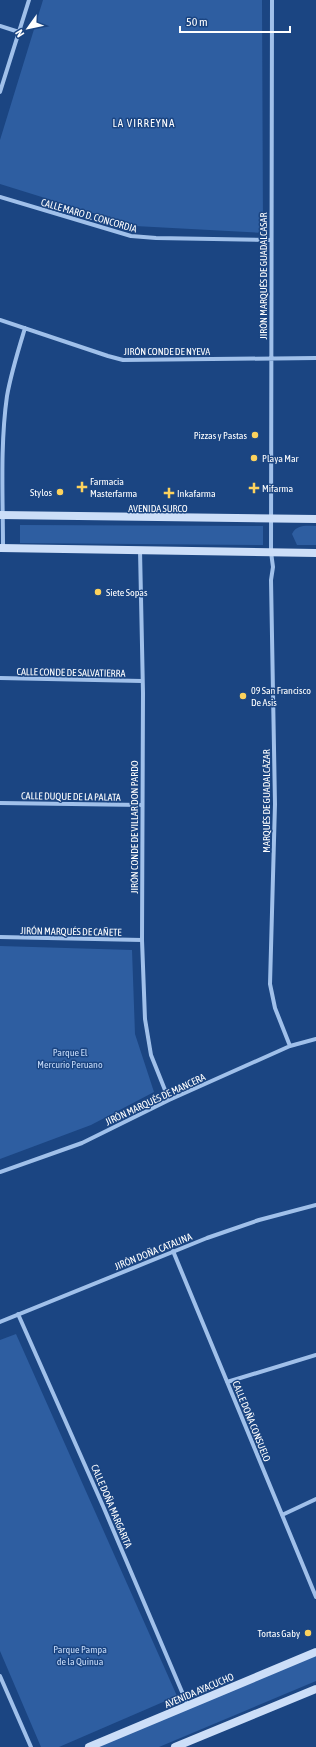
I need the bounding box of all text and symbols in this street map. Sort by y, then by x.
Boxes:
north arrow [8,8,48,48]
scale bar [180,8,290,34]
text: 50 m [186,15,208,29]
text: N [13,27,26,39]
district label: LA VIRREYNA [113,117,175,129]
street label: CALLE MARO D. CONCORDIA [40,197,138,234]
street label: JIRÓN MARQUÉS DE GUADALCASAR [258,213,269,339]
street label: JIRÓN CONDE DE NYEVA [124,346,210,357]
place label: Pizzas y Pastas [194,430,247,441]
marker: Pizzas y Pastas [250,430,260,440]
marker: Playa Mar [249,453,259,463]
place label: Playa Mar [262,453,300,464]
place label: Farmacia Masterfarma [90,476,138,499]
marker: Farmacia Masterfarma [77,482,87,492]
marker: Mifarma [249,483,259,493]
place label: Mifarma [262,483,294,494]
place label: Stylos [30,487,52,498]
marker: Stylos [55,487,65,497]
marker: Inkafarma [164,488,174,498]
place label: Inkafarma [177,488,216,499]
street label: AVENIDA SURCO [128,503,188,514]
marker: Siete Sopas [93,587,103,597]
place label: Siete Sopas [106,587,148,598]
street label: CALLE CONDE DE SALVATIERRA [16,666,126,679]
place label: 09 San Francisco De Asis [251,685,311,708]
marker: 09 San Francisco De Asis [238,691,248,701]
street label: MARQUÉS DE GUADALCÁZAR [261,749,272,853]
street label: JIRÓN CONDE DE VILLAR DON PARDO [129,760,140,894]
street label: CALLE DUQUE DE LA PALATA [21,790,121,803]
street label: JIRÓN MARQUÉS DE CAÑETE [20,925,122,938]
park label: Parque El Mercurio Peruano [37,1047,103,1070]
street label: JIRÓN MARQUÉS DE MANCERA [103,1071,207,1128]
street label: JIRÓN DOÑA CATALINA [113,1231,194,1272]
street label: CALLE DOÑA CONSUELO [230,1379,273,1463]
street label: CALLE DOÑA MARGARITA [89,1463,134,1550]
place label: Tortas Gaby [258,1628,300,1639]
marker: Tortas Gaby [303,1628,313,1638]
park label: Parque Pampa de la Quinua [53,1644,107,1667]
street label: AVENIDA AYACUCHO [163,1671,236,1710]

